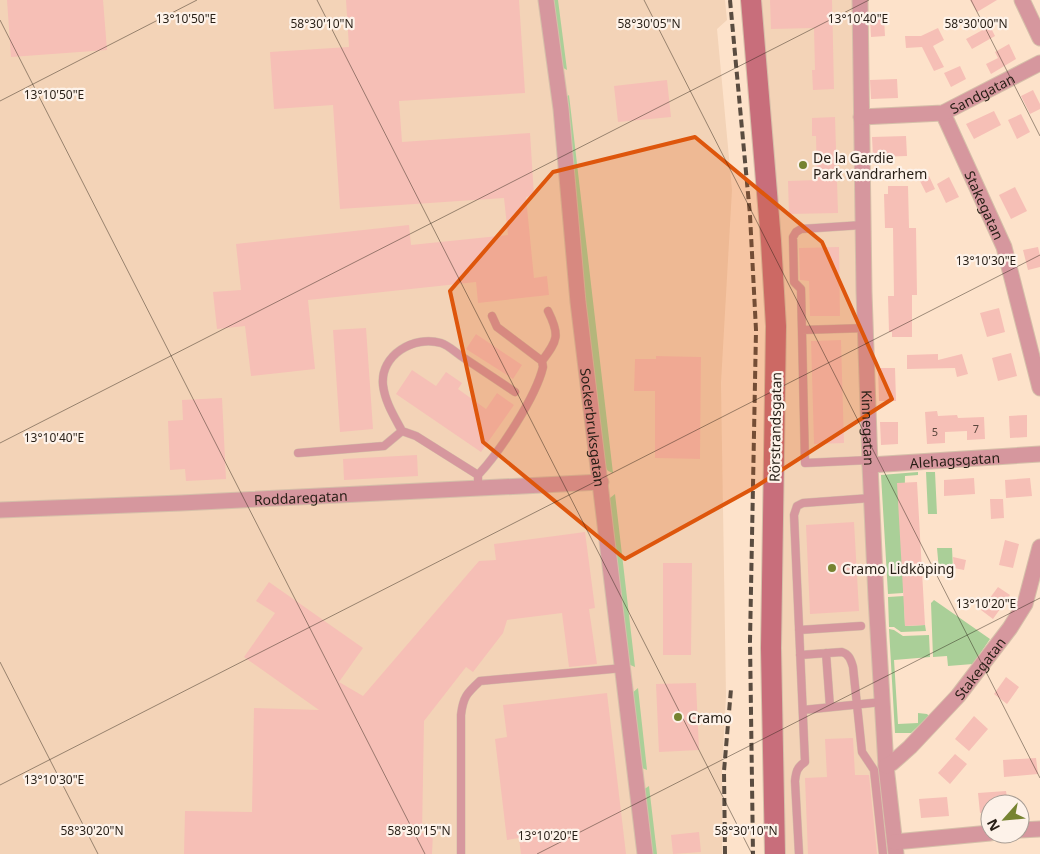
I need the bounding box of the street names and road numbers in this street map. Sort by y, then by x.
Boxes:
street label: Sandgatan [946,68,1018,118]
street label: Stakegatan [961,167,1009,243]
street label: Sockerbruksgatan [577,367,610,488]
street label: Rörstrandsgatan [765,372,785,482]
street label: Kinnegatan [858,390,880,466]
street label: Alehagsgatan [909,447,1001,472]
street label: Roddaregatan [253,485,348,509]
street label: Stakegatan [949,633,1009,703]

